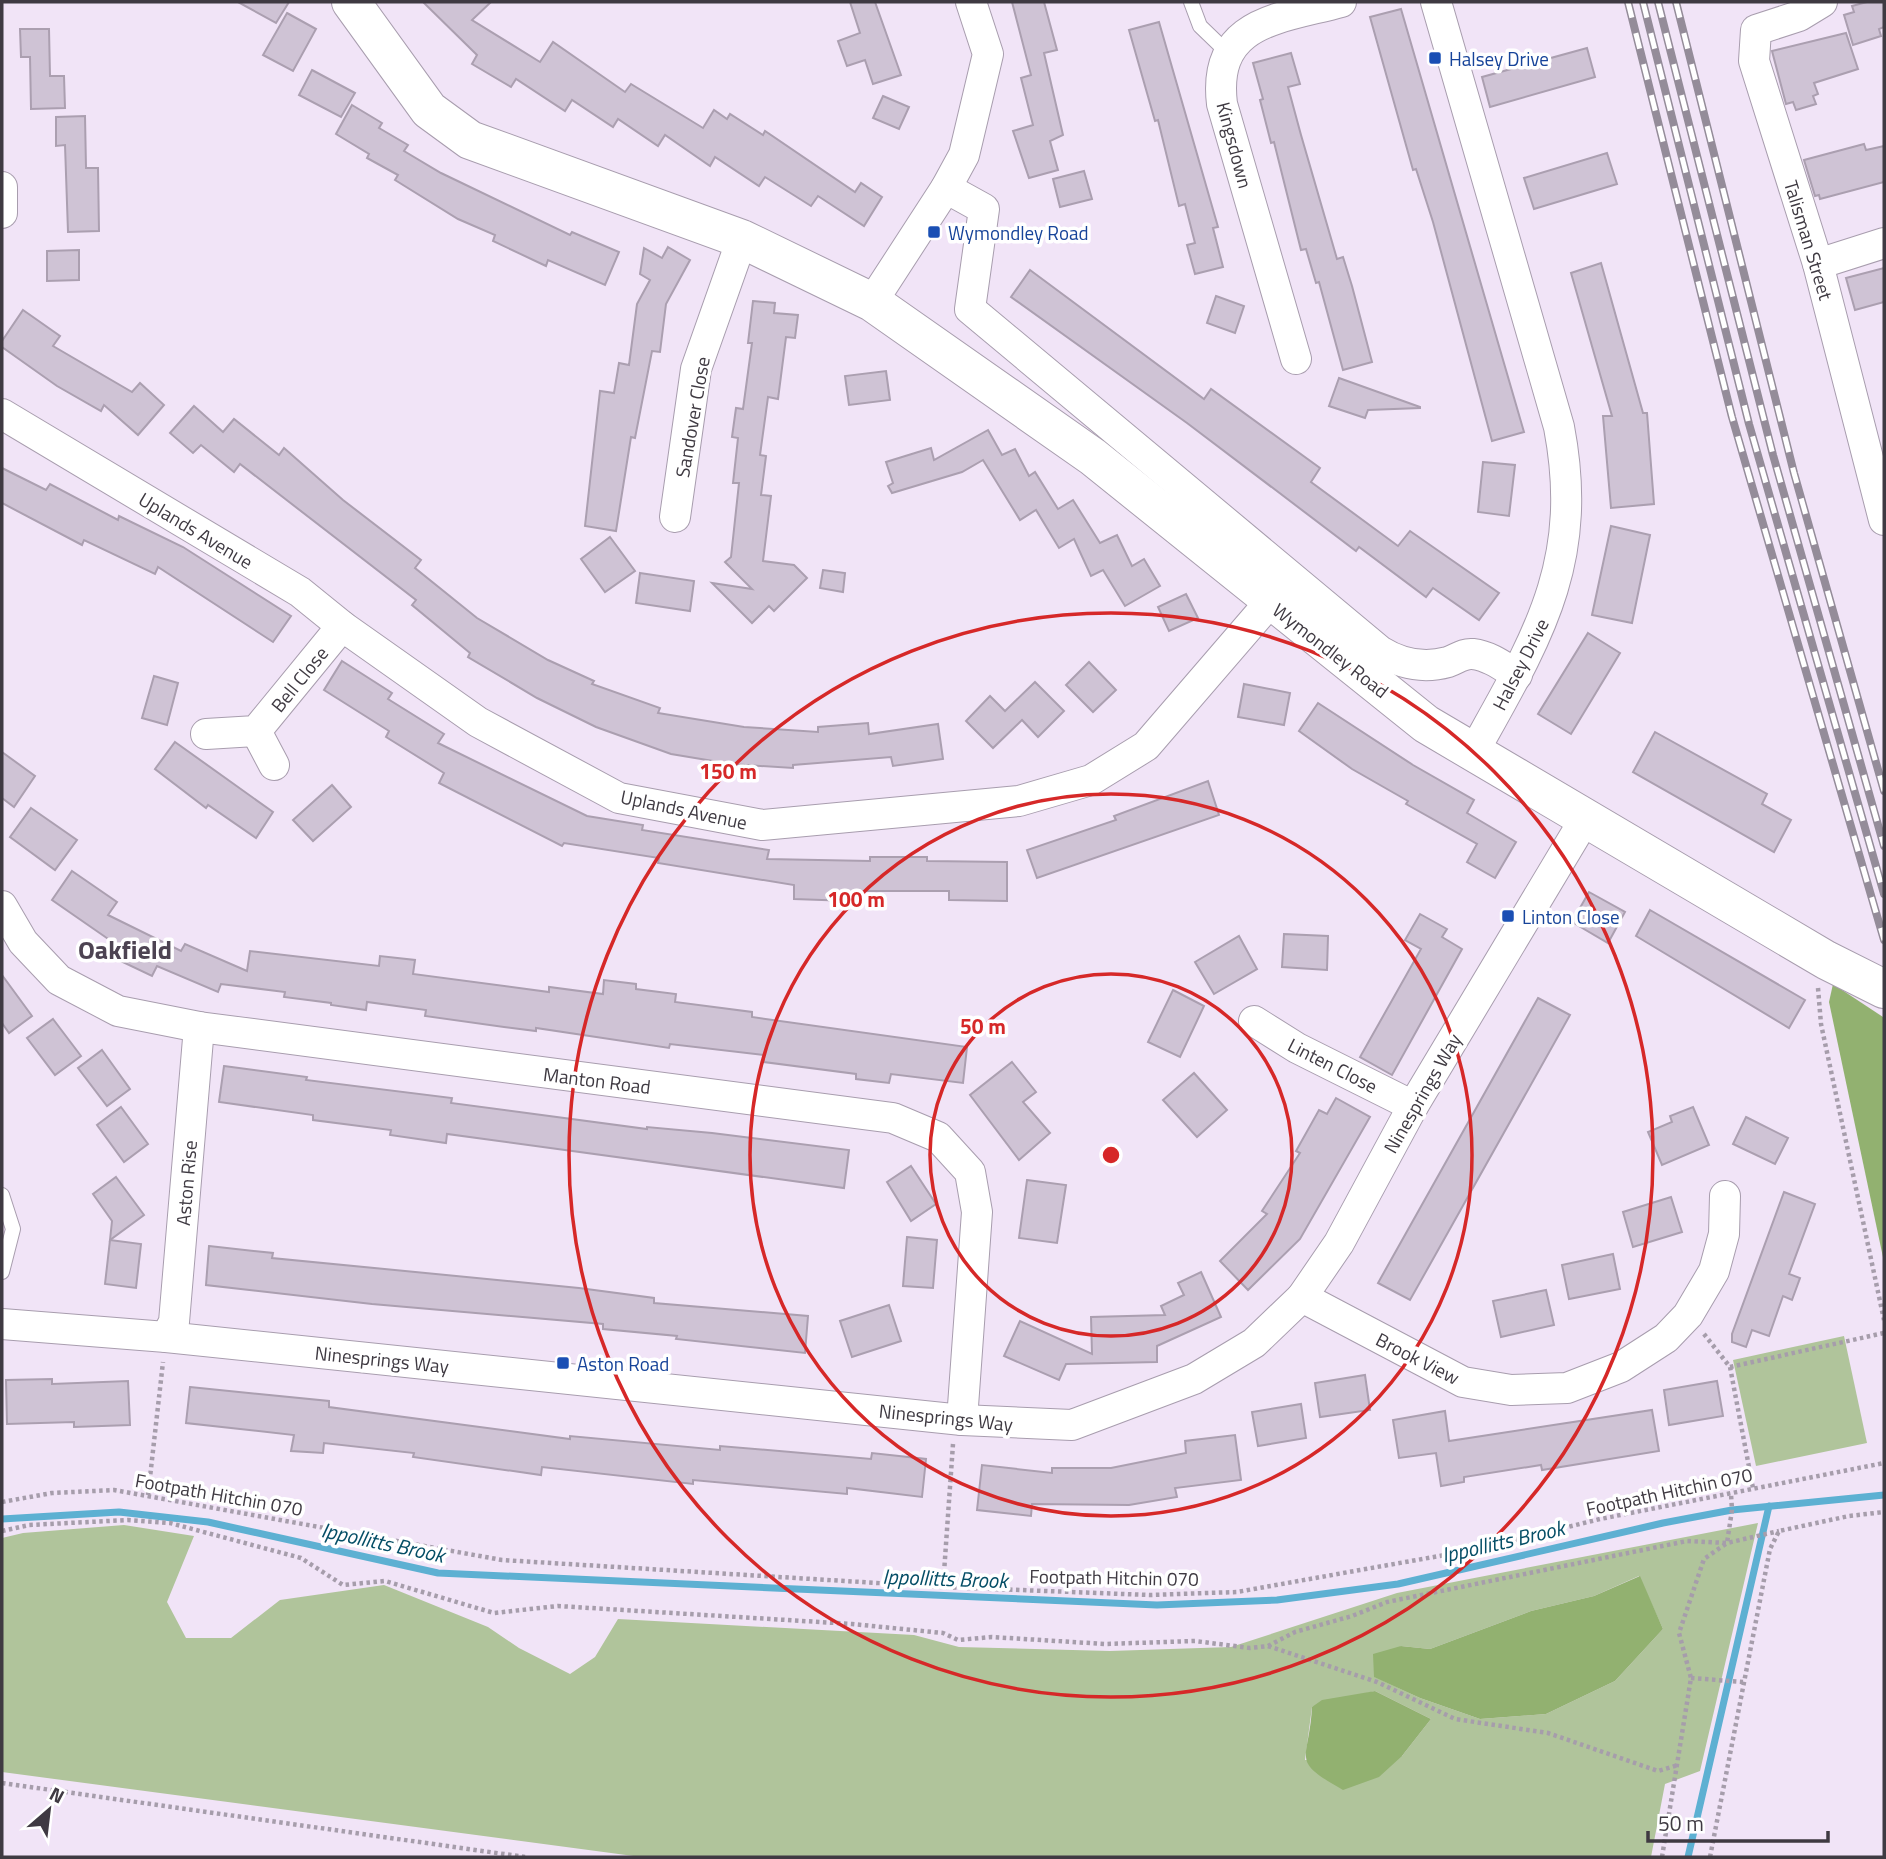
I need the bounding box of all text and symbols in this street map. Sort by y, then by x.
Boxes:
place label: Halsey Drive [1449,44,1549,73]
marker: Halsey Drive [1427,50,1443,66]
street label: Kingsdown [1210,99,1260,191]
street label: Talisman Street [1777,176,1841,304]
place label: Wymondley Road [948,218,1089,247]
marker: Wymondley Road [926,224,942,240]
street label: Sandover Close [667,354,717,480]
street label: Uplands Avenue [133,484,259,576]
street label: Wymondley Road [1267,595,1395,705]
street label: Halsey Drive [1484,613,1556,715]
street label: Bell Close [263,640,335,718]
text: 150 m [699,755,757,787]
street label: Uplands Avenue [618,781,750,837]
text: 100 m [827,883,885,915]
place label: Linton Close [1522,902,1620,931]
marker: Linton Close [1500,908,1516,924]
district label: Oakfield [78,930,172,969]
text: 50 m [960,1010,1006,1042]
street label: Ninesprings Way [1376,1027,1468,1159]
street label: Linten Close [1283,1030,1383,1100]
street label: Manton Road [542,1059,652,1101]
street label: Aston Rise [168,1139,204,1227]
centre of rings [1099,1143,1123,1167]
street label: Brook View [1371,1325,1465,1391]
street label: Ninesprings Way [314,1338,450,1380]
place label: Aston Road [577,1349,669,1378]
marker: Aston Road [555,1355,571,1371]
street label: Ninesprings Way [878,1396,1014,1438]
street label: Footpath Hitchin 070 [1583,1459,1755,1523]
street label: Footpath Hitchin 070 [133,1465,305,1523]
water label: Ippollitts Brook [1438,1511,1570,1571]
water label: Ippollitts Brook [318,1513,450,1571]
water label: Ippollitts Brook [882,1560,1011,1596]
street label: Footpath Hitchin 070 [1029,1561,1199,1593]
north arrow [14,1775,84,1845]
text: N [45,1779,70,1810]
scale bar [1648,1800,1828,1844]
text: 50 m [1658,1807,1704,1839]

